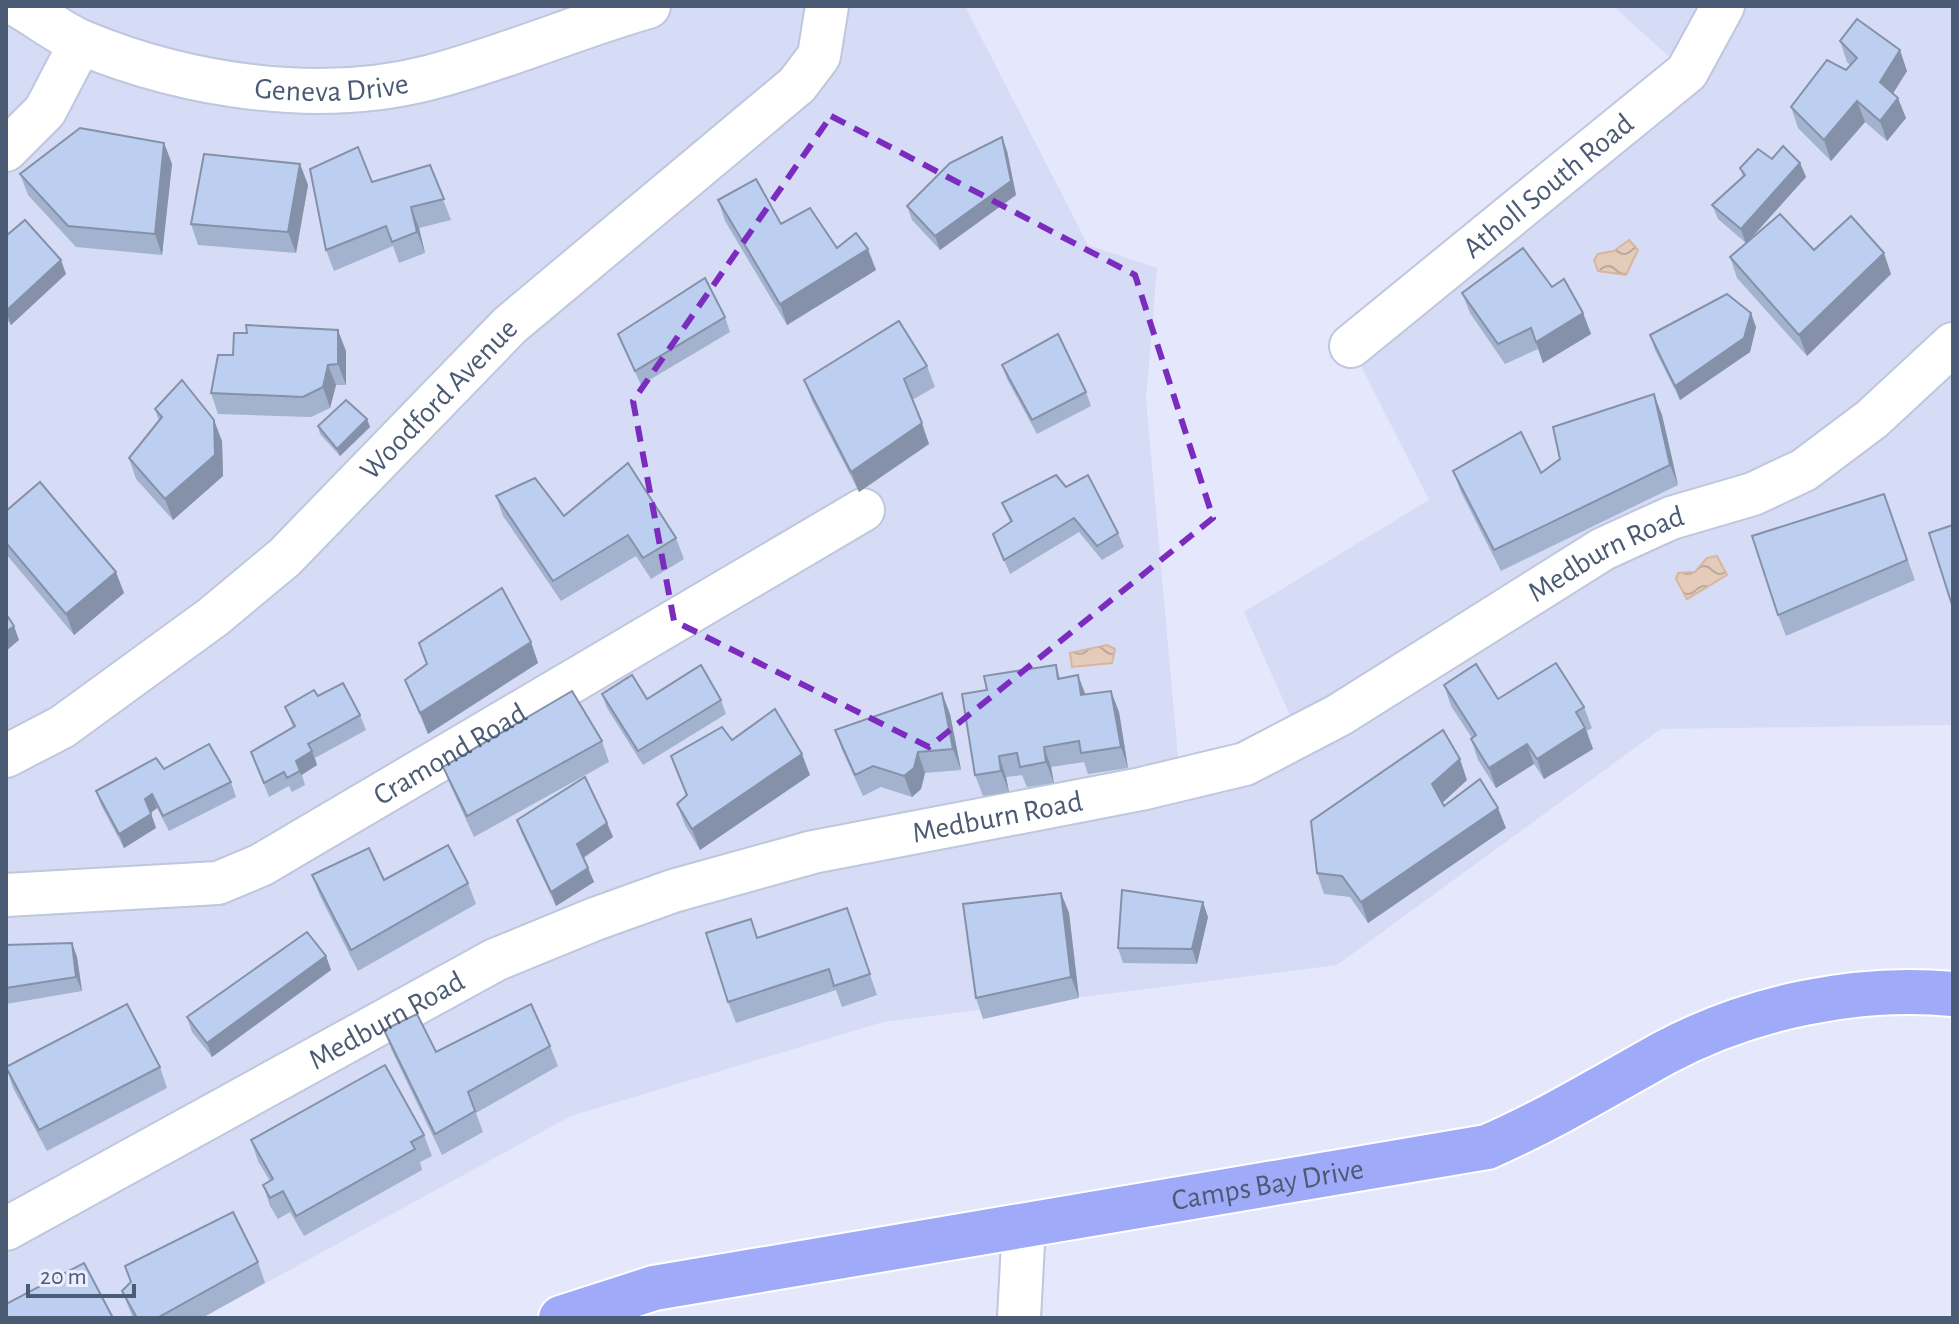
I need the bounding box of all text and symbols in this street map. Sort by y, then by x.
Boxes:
street label: Geneva Drive [253,69,411,107]
street label: Atholl South Road [1458,108,1639,264]
street label: Woodford Avenue [355,313,523,486]
street label: Medburn Road [1523,501,1687,608]
street label: Cramond Road [368,698,532,811]
street label: Medburn Road [910,787,1085,849]
street label: Medburn Road [304,966,470,1075]
street label: Camps Bay Drive [1169,1154,1366,1216]
scale bar [28,1248,134,1298]
text: 20 m [40,1265,87,1289]

